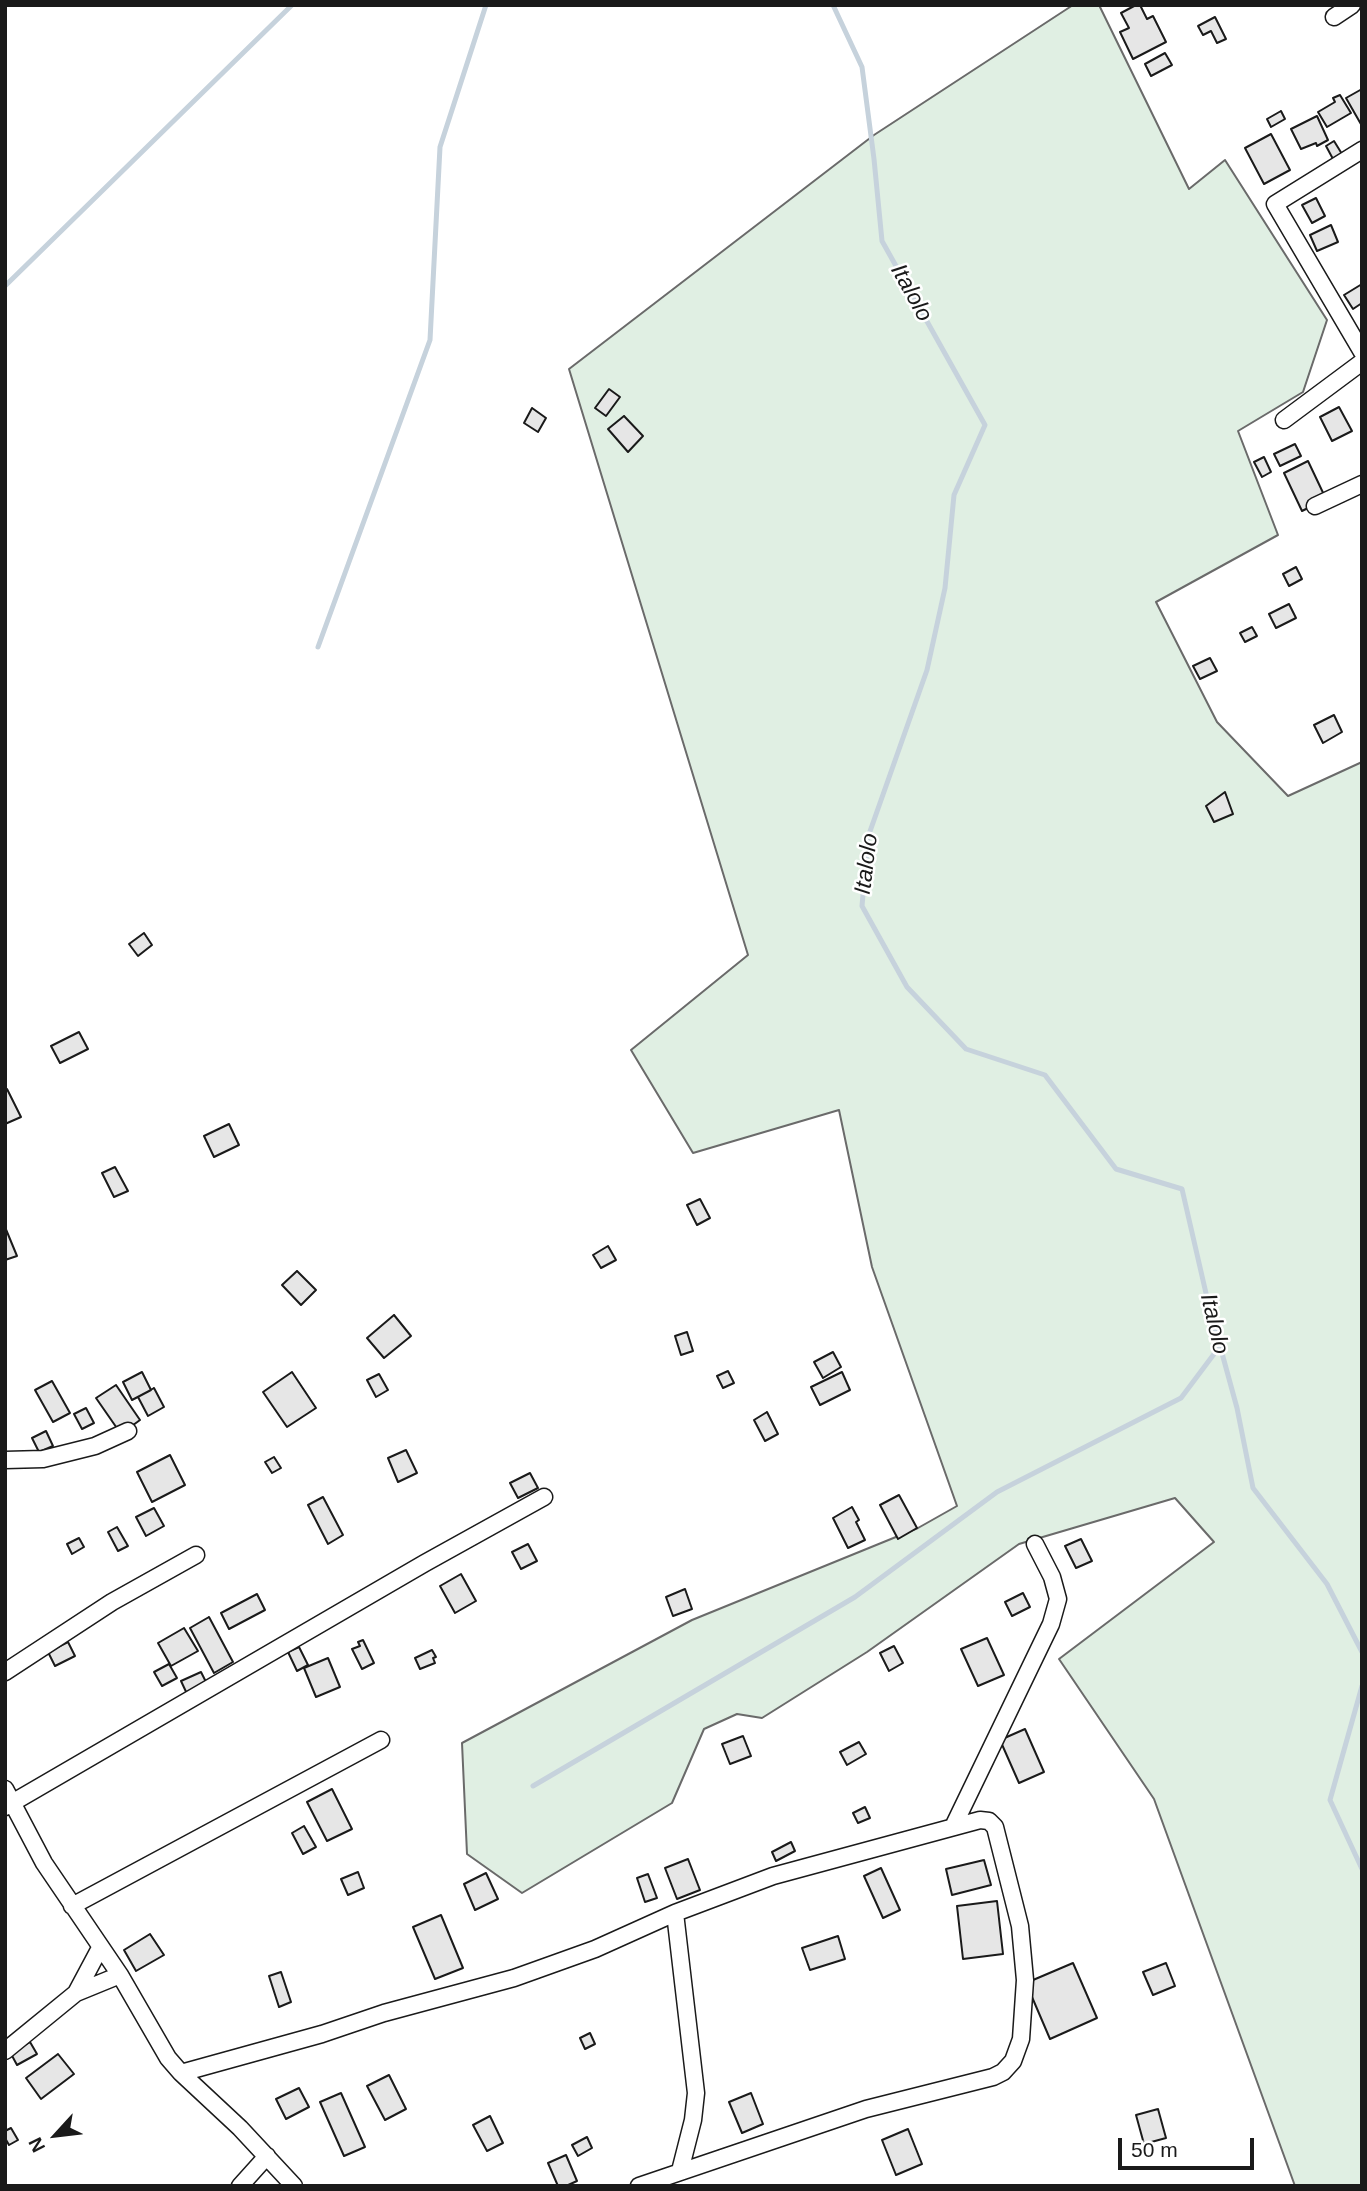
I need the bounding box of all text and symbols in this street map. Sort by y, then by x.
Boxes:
water label: Italolo [884,259,938,327]
water label: Italolo [850,832,884,896]
water label: Italolo [1194,1291,1234,1357]
north arrow [21,2100,91,2170]
scale bar [1122,2124,1258,2168]
text: N [24,2134,49,2156]
text: 50 m [1131,2138,1178,2161]

